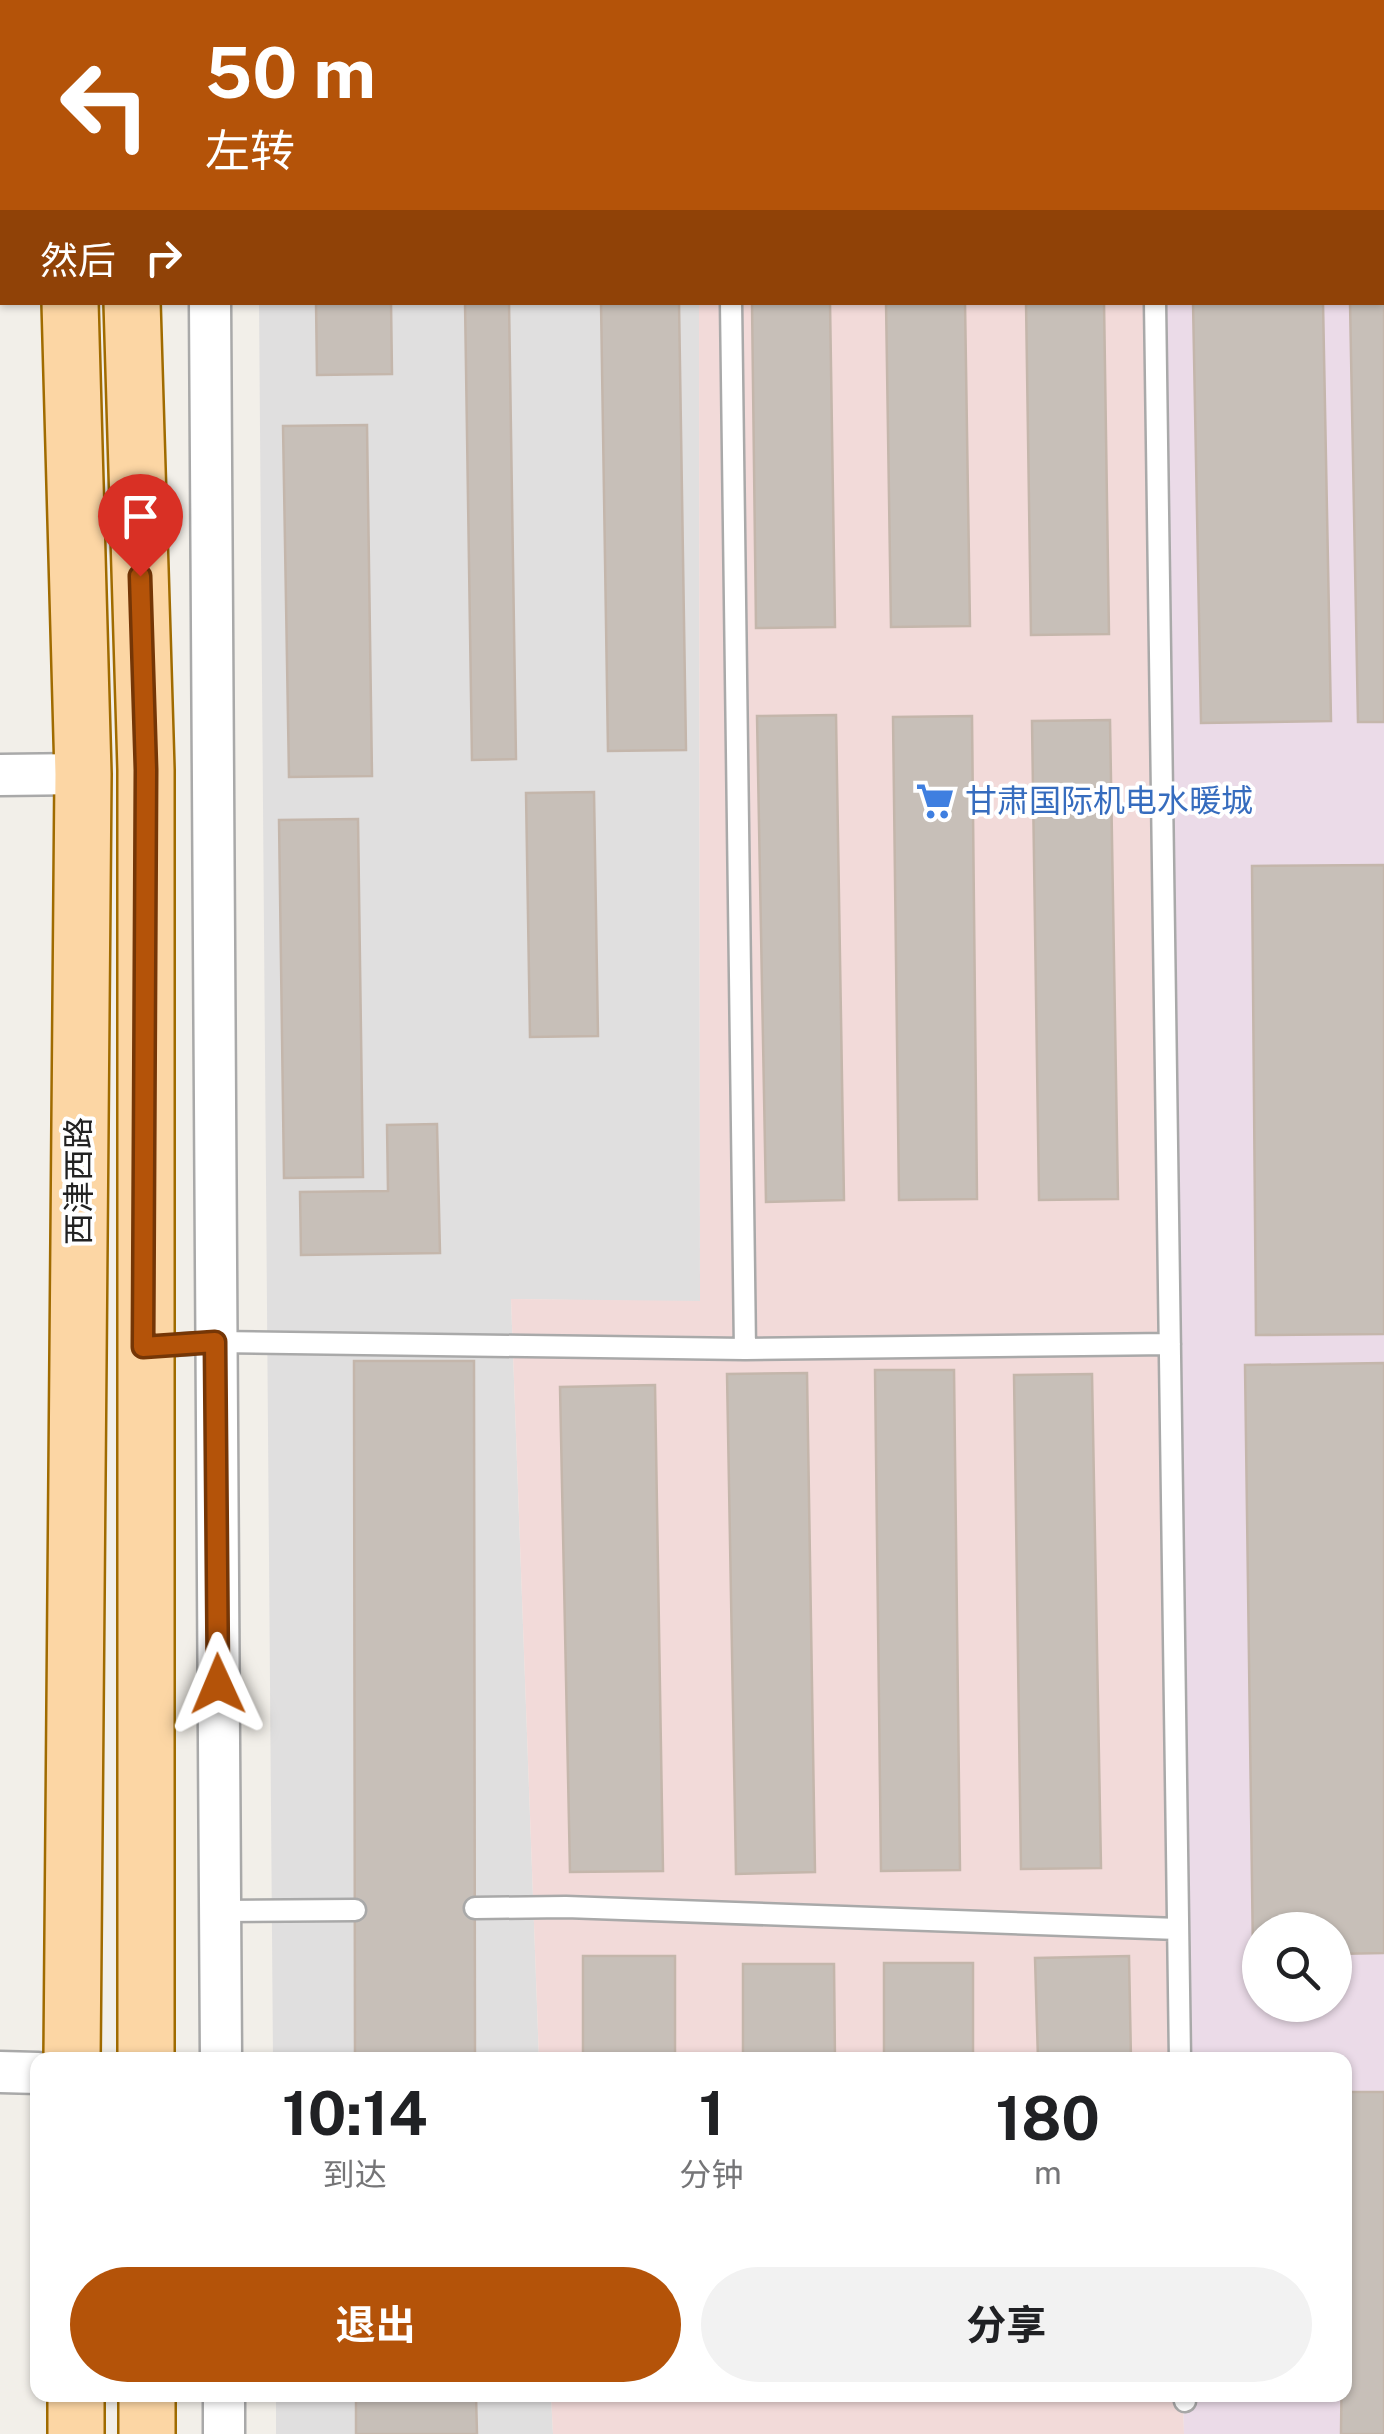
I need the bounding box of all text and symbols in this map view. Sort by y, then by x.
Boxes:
text: 50 m [205,31,376,114]
icon: left [40,40,170,170]
text: 左转 [205,124,295,177]
icon: right [136,230,191,285]
text: 然后 [40,238,116,283]
pin [98,474,183,577]
icon: arrive [113,489,168,544]
supermarket icon: 甘肃国际机电水暖城 [914,780,956,822]
place label: 甘肃国际机电水暖城 [965,782,1253,819]
street label: 西津西路 [60,1117,97,1245]
position arrow [166,1632,270,1736]
map controls [1242,1912,1352,2022]
button: search [1242,1912,1352,2022]
text: 10:14 [282,2078,428,2149]
text: 1 [699,2078,724,2149]
text: 180 [996,2083,1100,2154]
text: m [1034,2154,1062,2191]
text: 到达 [323,2156,387,2193]
text: 分钟 [680,2156,744,2193]
button: 退出 [70,2267,681,2382]
button: 分享 [701,2267,1312,2382]

